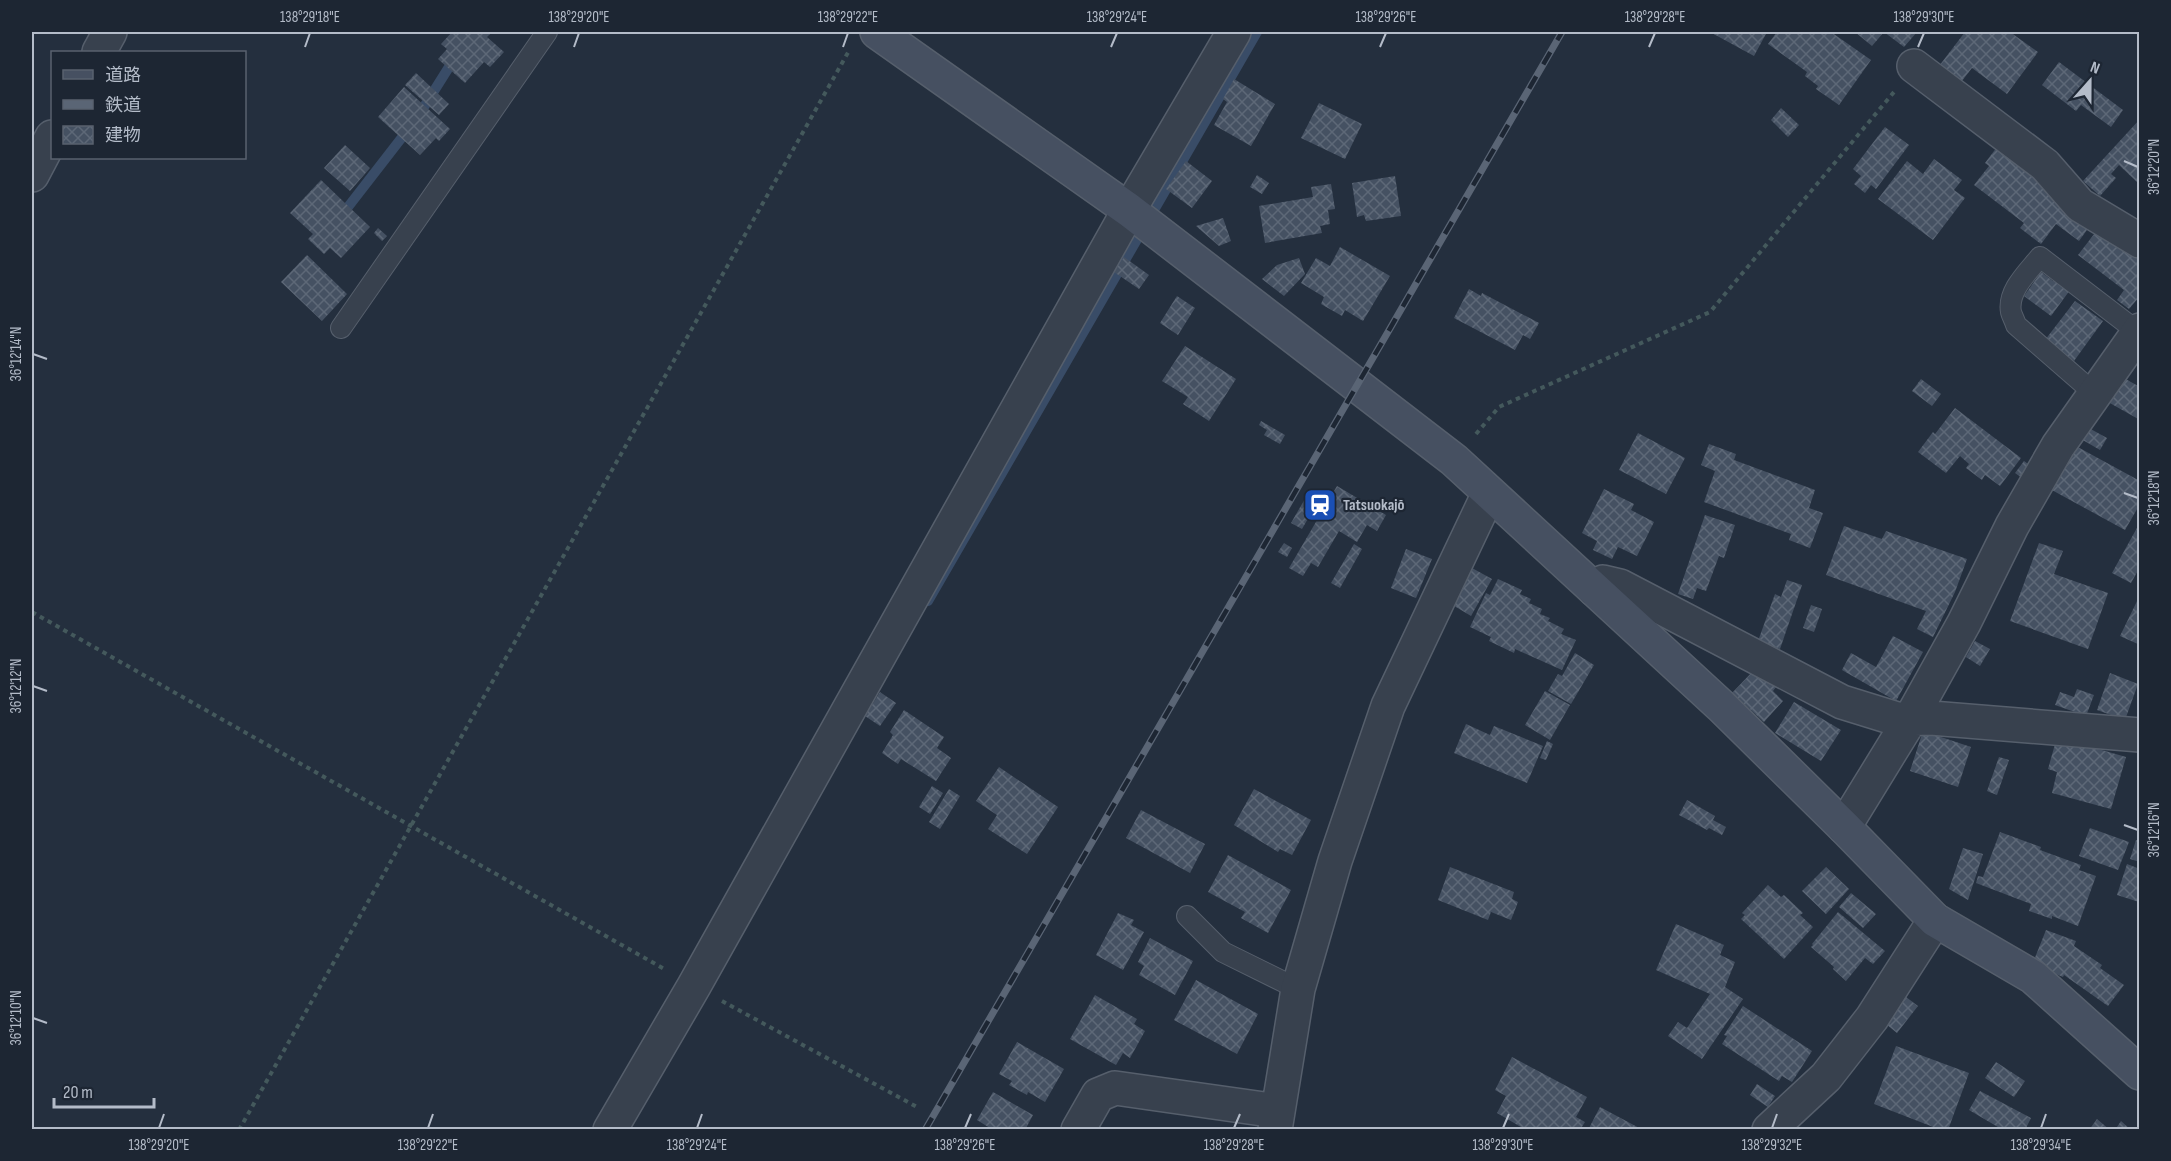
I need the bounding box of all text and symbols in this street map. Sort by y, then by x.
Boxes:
text: 138°29'18"E [280,8,340,27]
text: 138°29'20"E [549,8,609,27]
text: 138°29'22"E [818,8,878,27]
text: 138°29'24"E [1087,8,1147,27]
text: 138°29'26"E [1356,8,1416,27]
text: 138°29'28"E [1625,8,1685,27]
text: 138°29'30"E [1893,8,1955,27]
legend [51,51,246,159]
north arrow [2060,51,2120,111]
text: N [2087,58,2102,79]
text: 道路 [105,65,141,86]
text: 鉄道 [105,95,141,116]
text: 建物 [105,125,141,146]
text: 36°12'20"N [2145,139,2164,195]
text: 36°12'14"N [7,327,26,381]
text: 36°12'18"N [2145,470,2164,526]
station icon: Tatsuokajō [1302,487,1338,523]
place label: Tatsuokajō [1343,496,1404,515]
text: 36°12'12"N [7,659,26,713]
text: 36°12'16"N [2145,802,2164,858]
text: 36°12'10"N [7,990,26,1046]
scale bar [54,1071,154,1109]
text: 20 m [63,1082,93,1103]
text: 138°29'20"E [129,1136,189,1155]
text: 138°29'22"E [398,1136,458,1155]
text: 138°29'24"E [667,1136,727,1155]
text: 138°29'26"E [935,1136,995,1155]
text: 138°29'28"E [1204,1136,1264,1155]
text: 138°29'30"E [1472,1136,1534,1155]
text: 138°29'32"E [1742,1136,1802,1155]
text: 138°29'34"E [2011,1136,2071,1155]

